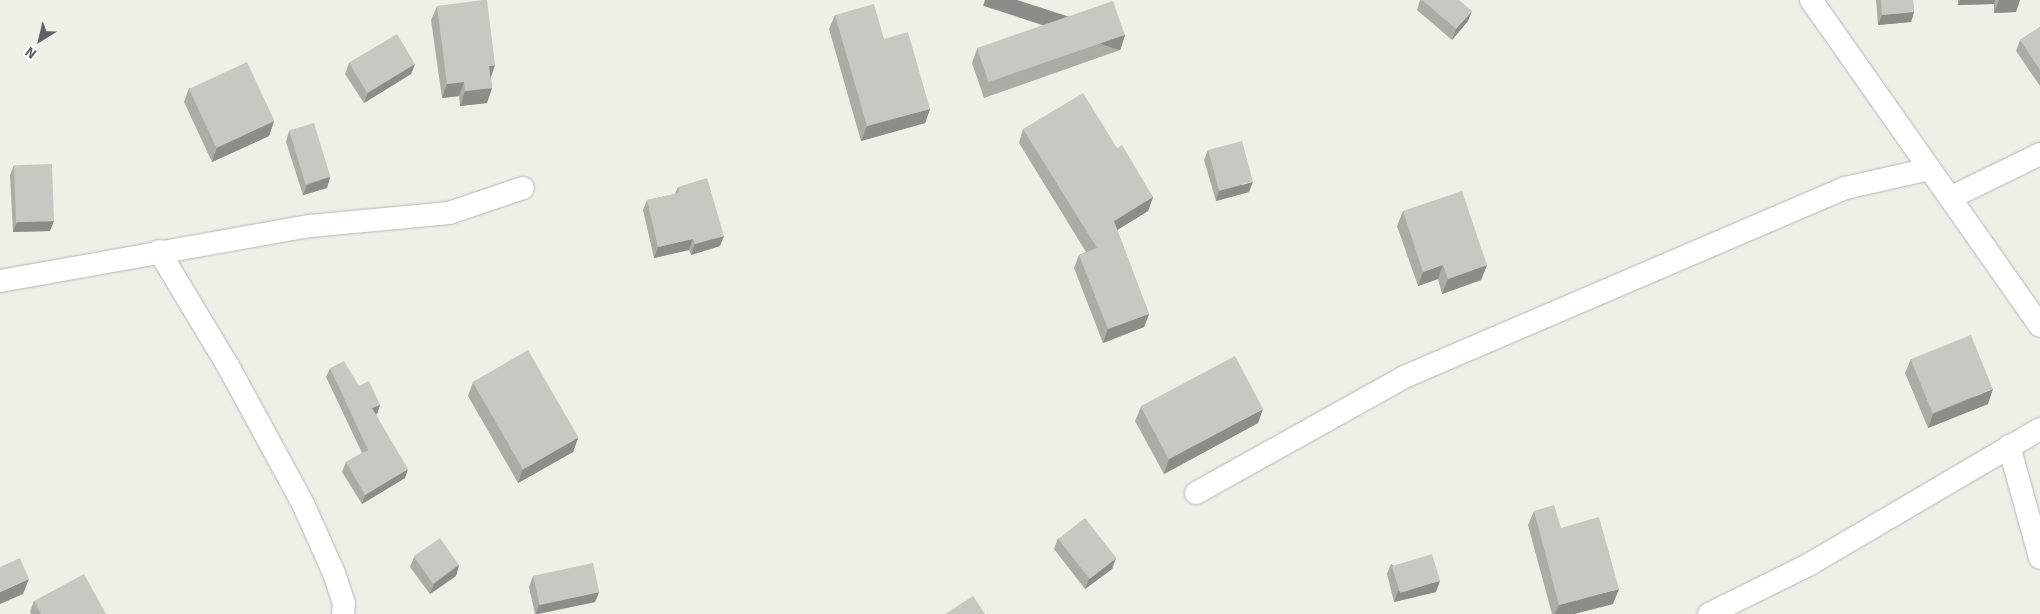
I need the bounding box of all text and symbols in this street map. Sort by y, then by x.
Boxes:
north arrow [15,15,65,65]
text: N [22,43,40,62]

